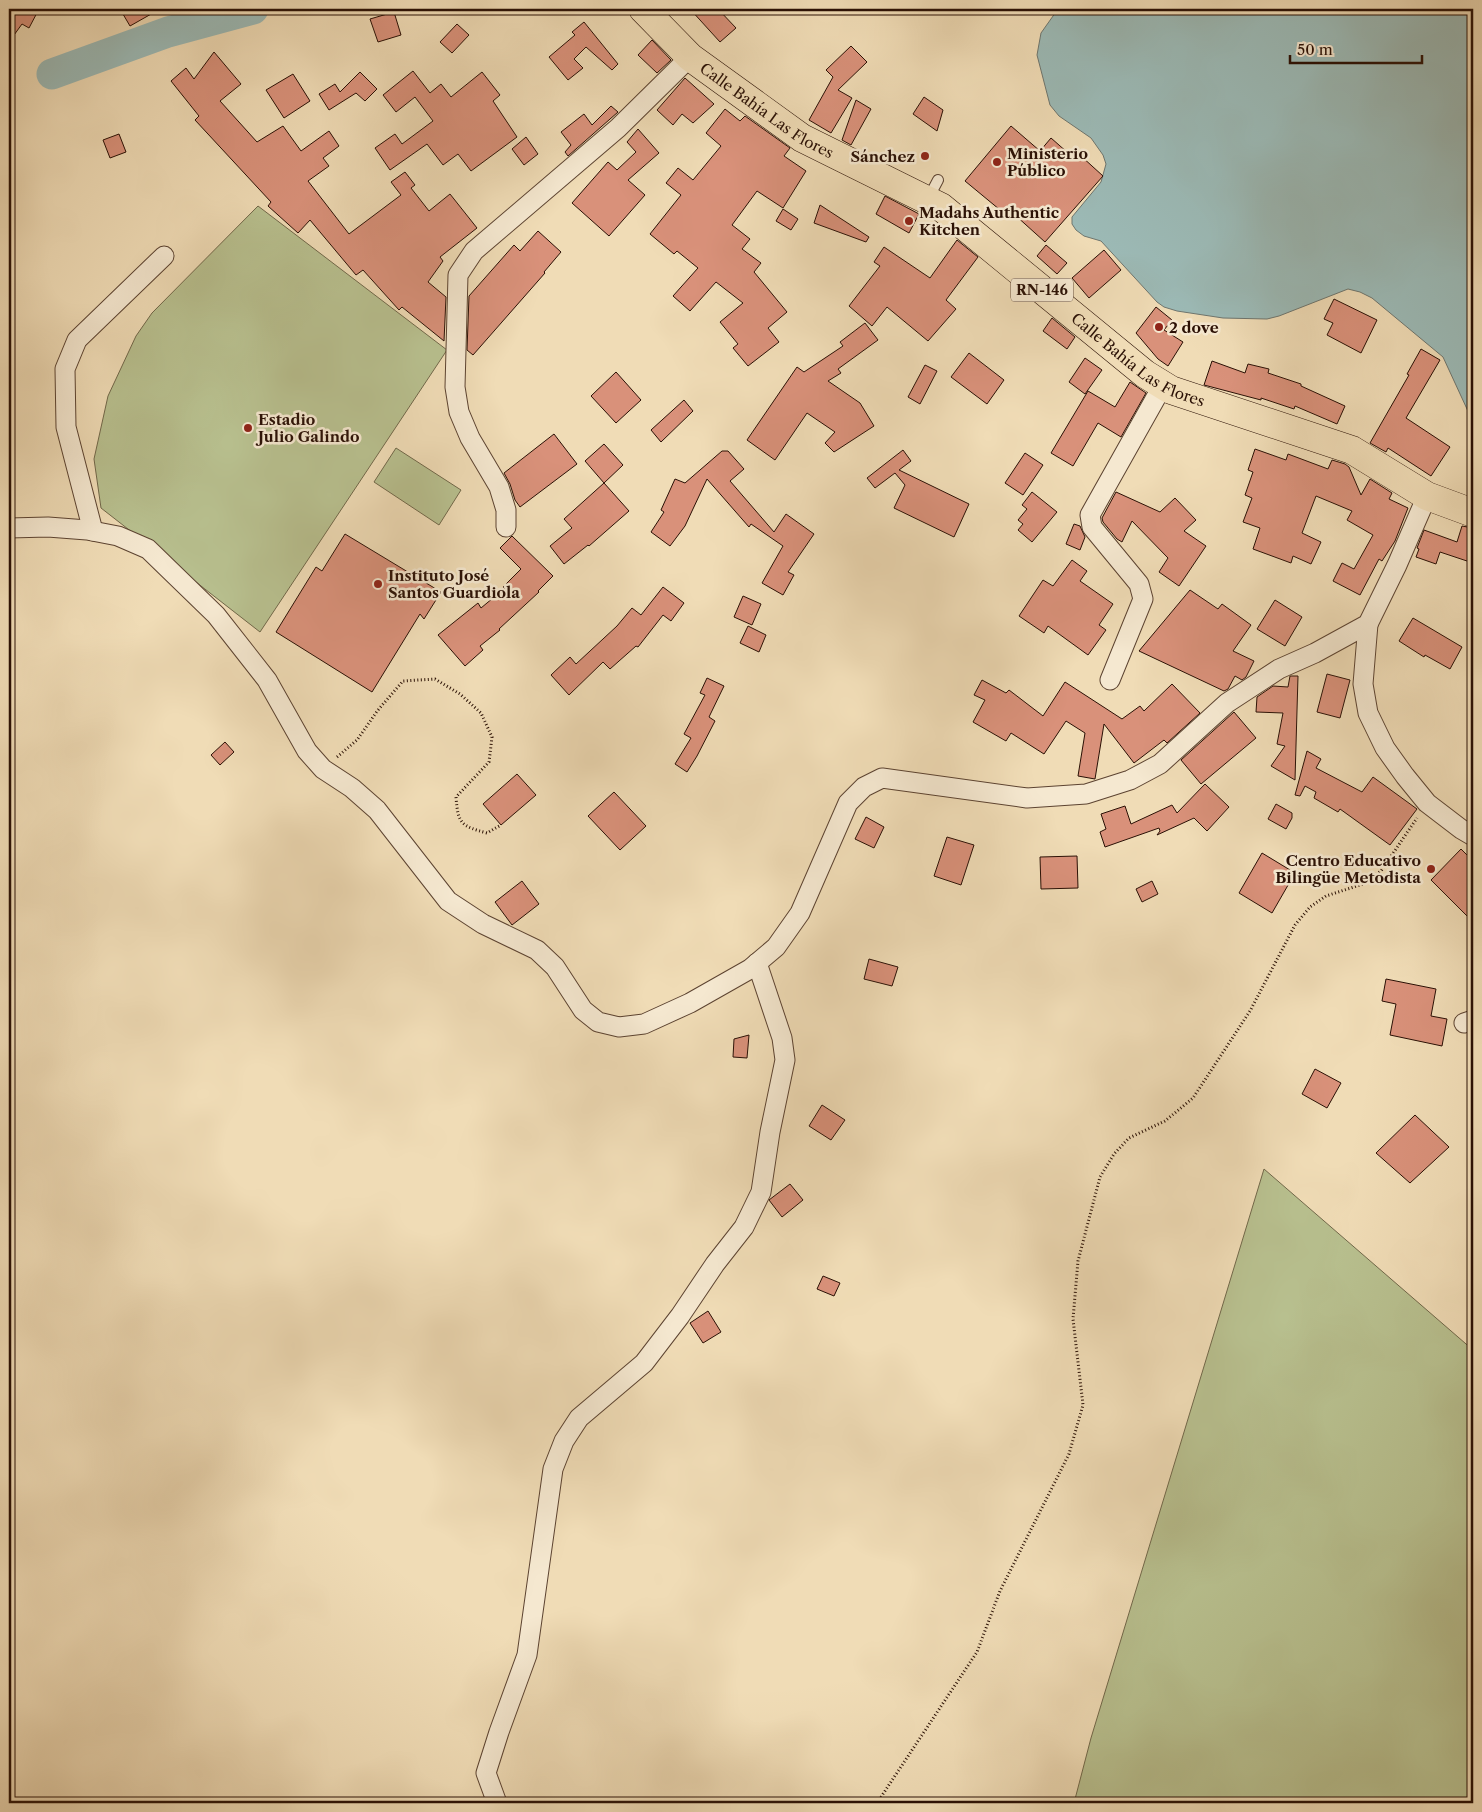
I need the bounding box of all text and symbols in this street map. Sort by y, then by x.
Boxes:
scale bar [1290,32,1422,64]
text: 50 m [1297,40,1333,59]
street label: Calle Bahía Las Flores [697,58,837,162]
place label: Ministerio Público [1007,144,1088,180]
place label: Sánchez [851,147,915,166]
marker: Sánchez [919,150,931,162]
marker: Ministerio Público [991,156,1003,168]
place label: Madahs Authentic Kitchen [919,203,1059,239]
marker: Madahs Authentic Kitchen [903,215,915,227]
road number: RN-146 [1011,278,1073,302]
street label: Calle Bahía Las Flores [1068,308,1207,410]
place label: 2 dove [1169,318,1219,337]
marker: 2 dove [1153,321,1165,333]
place label: Estadio Julio Galindo [255,410,360,446]
marker: Estadio Julio Galindo [242,422,254,434]
place label: Instituto José Santos Guardiola [388,566,520,602]
marker: Instituto José Santos Guardiola [372,578,384,590]
place label: Centro Educativo Bilingüe Metodista [1275,851,1421,887]
marker: Centro Educativo Bilingüe Metodista [1425,863,1437,875]

